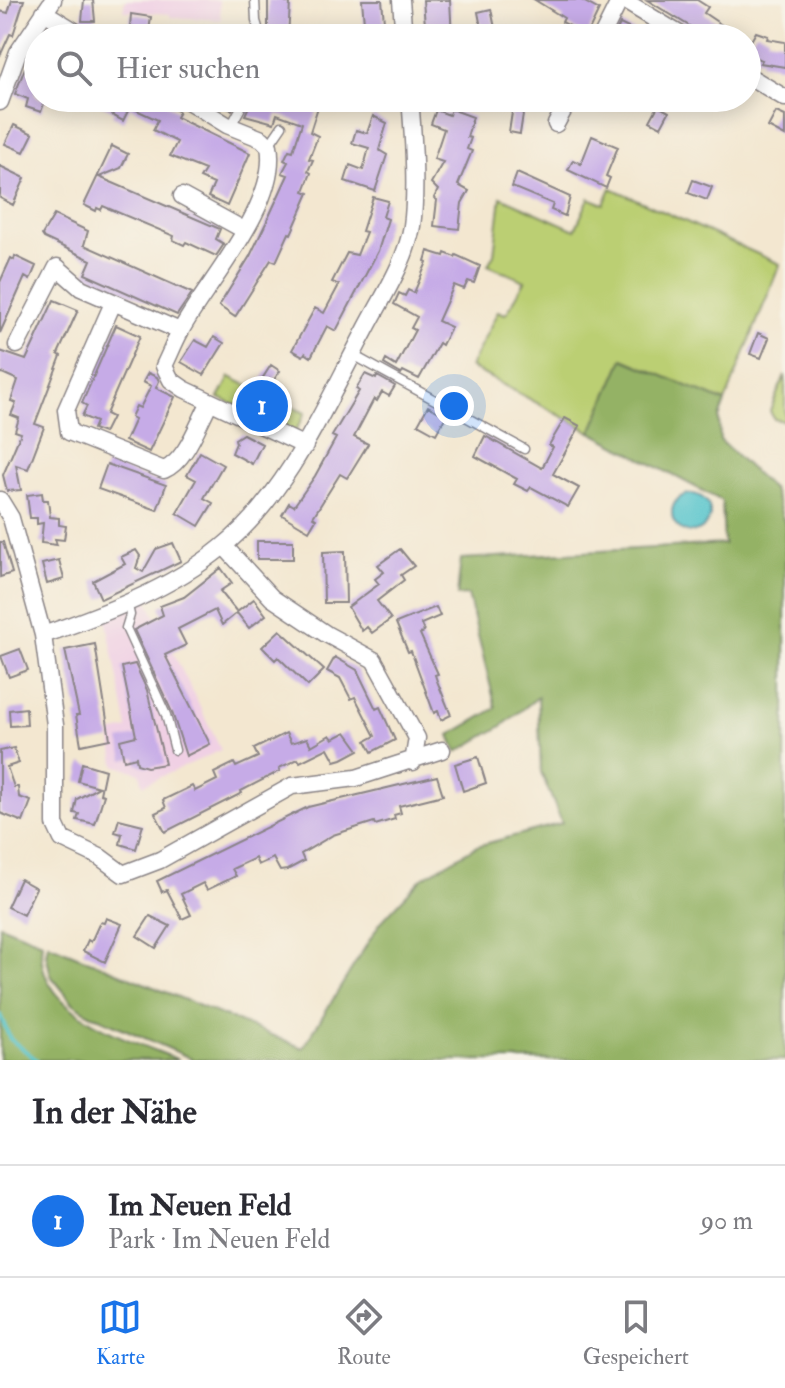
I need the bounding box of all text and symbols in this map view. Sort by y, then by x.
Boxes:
search box [24,24,761,112]
icon: search [52,46,96,90]
text: Hier suchen [116,50,260,87]
pin: 1 [236,376,288,436]
your location [434,386,474,426]
text: In der Nähe [32,1091,197,1134]
text: Im Neuen Feld [108,1187,291,1224]
text: 1 [53,1205,63,1237]
text: 90 m [701,1205,753,1237]
text: Park · Im Neuen Feld [108,1224,330,1256]
tab: Karte [96,1295,145,1371]
tab: Route [337,1295,391,1371]
tab: Gespeichert [583,1295,689,1371]

